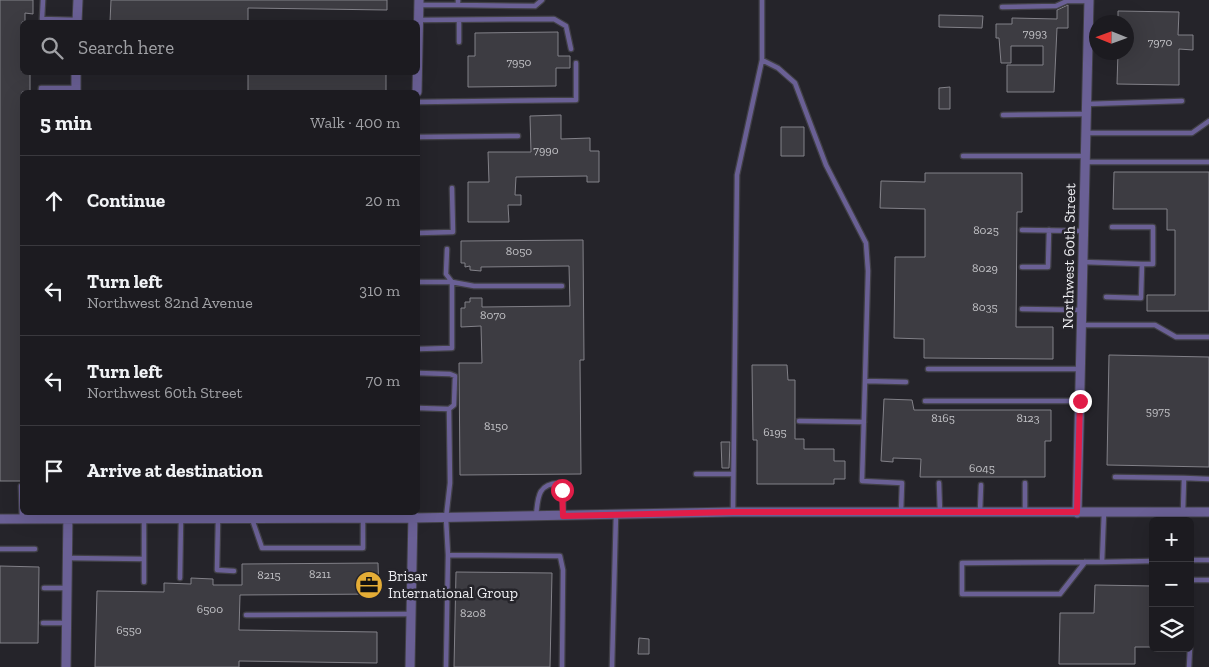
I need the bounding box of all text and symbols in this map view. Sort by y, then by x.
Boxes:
north arrow [1089,15,1134,60]
search box [20,20,420,75]
house number: 7993 [1023,26,1047,40]
icon: search [38,34,66,62]
house number: 7970 [1148,35,1172,49]
text: Search here [78,36,174,59]
house number: 7950 [506,55,532,69]
text: 5 min [40,110,92,135]
text: Walk · 400 m [310,113,400,132]
house number: 7990 [533,143,559,157]
street label: Northwest 60th Street [1059,183,1079,329]
icon: ahead [40,187,68,215]
text: Continue [87,189,165,212]
text: 20 m [365,191,400,210]
house number: 8025 [973,223,999,237]
house number: 8050 [506,244,532,258]
house number: 8029 [972,261,998,275]
text: Turn left [87,270,162,293]
icon: left [40,277,68,305]
text: 310 m [359,281,400,300]
text: Northwest 82nd Avenue [87,293,253,312]
house number: 8035 [972,300,998,314]
house number: 8070 [480,308,506,322]
text: Turn left [87,360,162,383]
icon: left [40,367,68,395]
text: 70 m [366,371,400,390]
text: Northwest 60th Street [87,383,242,402]
route end [1069,390,1092,413]
house number: 5975 [1146,404,1170,418]
house number: 8165 [931,411,955,425]
house number: 8123 [1016,411,1040,425]
house number: 8150 [484,419,508,433]
house number: 6195 [763,425,787,439]
icon: arrive [40,457,68,485]
text: Arrive at destination [87,459,263,482]
house number: 6045 [969,461,995,475]
route start [551,479,574,502]
map controls [1149,517,1194,652]
button: + [1149,517,1194,562]
button: − [1149,562,1194,607]
house number: 8211 [309,567,331,581]
place label: Brisar International Group [388,567,518,602]
house number: 8215 [257,568,281,582]
office icon: Brisar International Group [354,570,384,600]
house number: 6500 [197,602,223,616]
house number: 8208 [460,606,486,620]
button: layers [1149,607,1194,652]
house number: 6550 [116,623,142,637]

